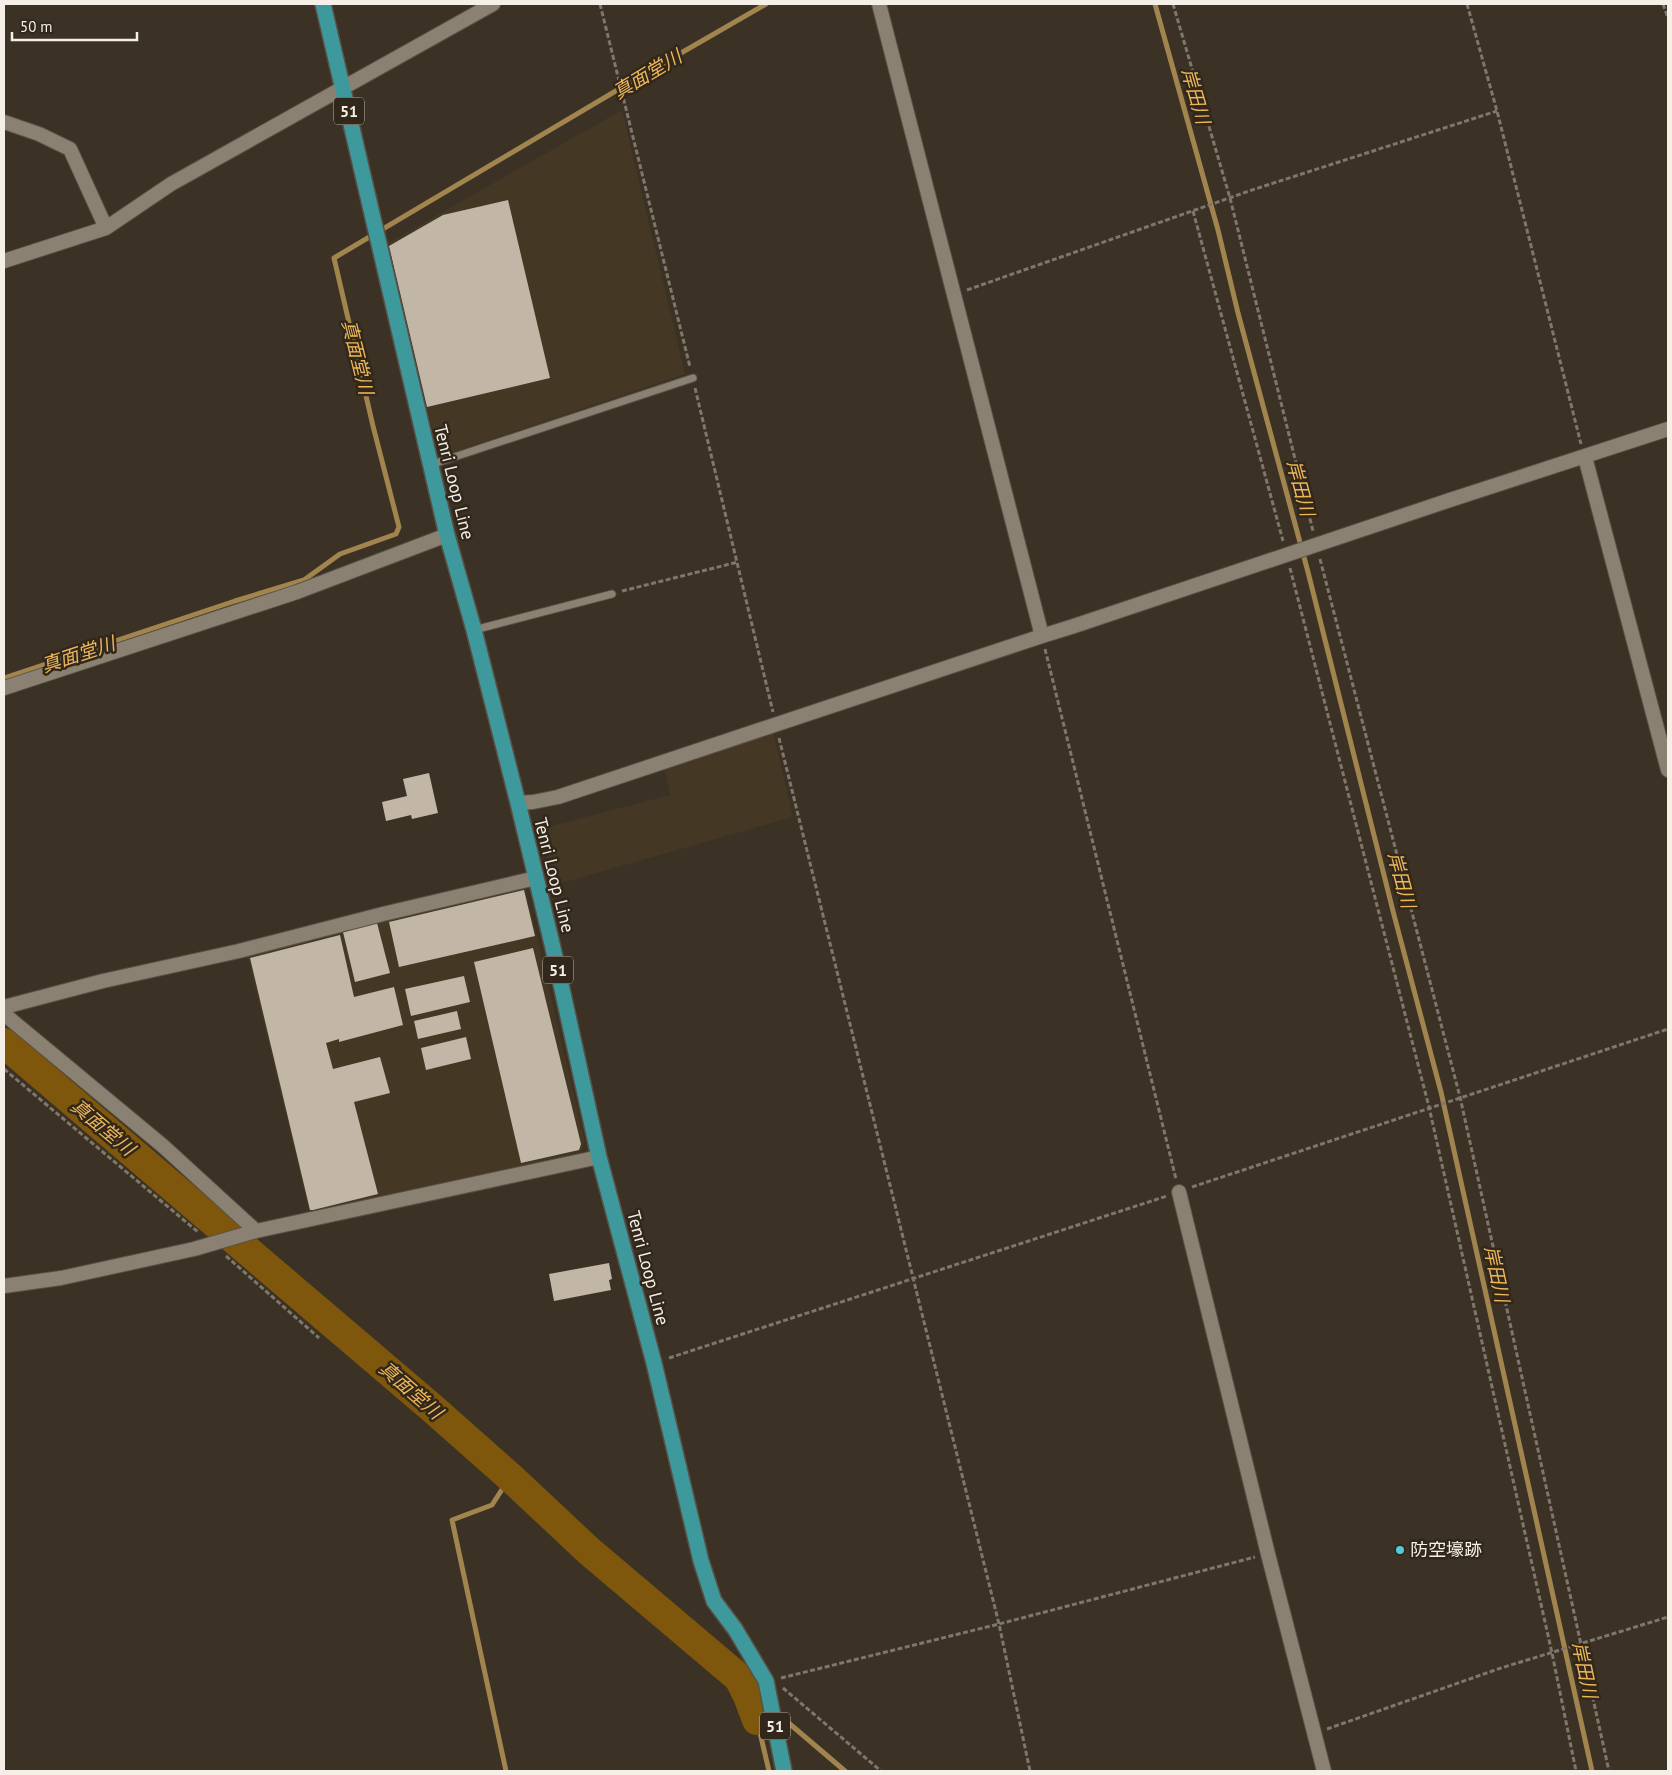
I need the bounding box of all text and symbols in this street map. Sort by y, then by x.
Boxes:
scale bar [12,10,138,42]
text: 50 m [20,17,53,36]
water label: 真面堂川 [608,43,687,104]
water label: 岸田川 [1177,65,1216,129]
road number: 51 [334,98,364,124]
water label: 真面堂川 [337,317,379,399]
street label: Tenri Loop Line [429,422,480,542]
water label: 岸田川 [1282,457,1320,521]
water label: 真面堂川 [38,630,120,677]
street label: Tenri Loop Line [529,815,580,935]
water label: 岸田川 [1383,849,1421,913]
road number: 51 [543,956,573,984]
water label: 真面堂川 [66,1093,141,1162]
street label: Tenri Loop Line [622,1208,675,1328]
water label: 岸田川 [1479,1244,1515,1306]
water label: 真面堂川 [374,1356,449,1425]
place label: 防空壕跡 [1410,1538,1482,1561]
marker: 防空壕跡 [1394,1544,1406,1556]
water label: 岸田川 [1567,1640,1603,1702]
road number: 51 [760,1712,790,1740]

